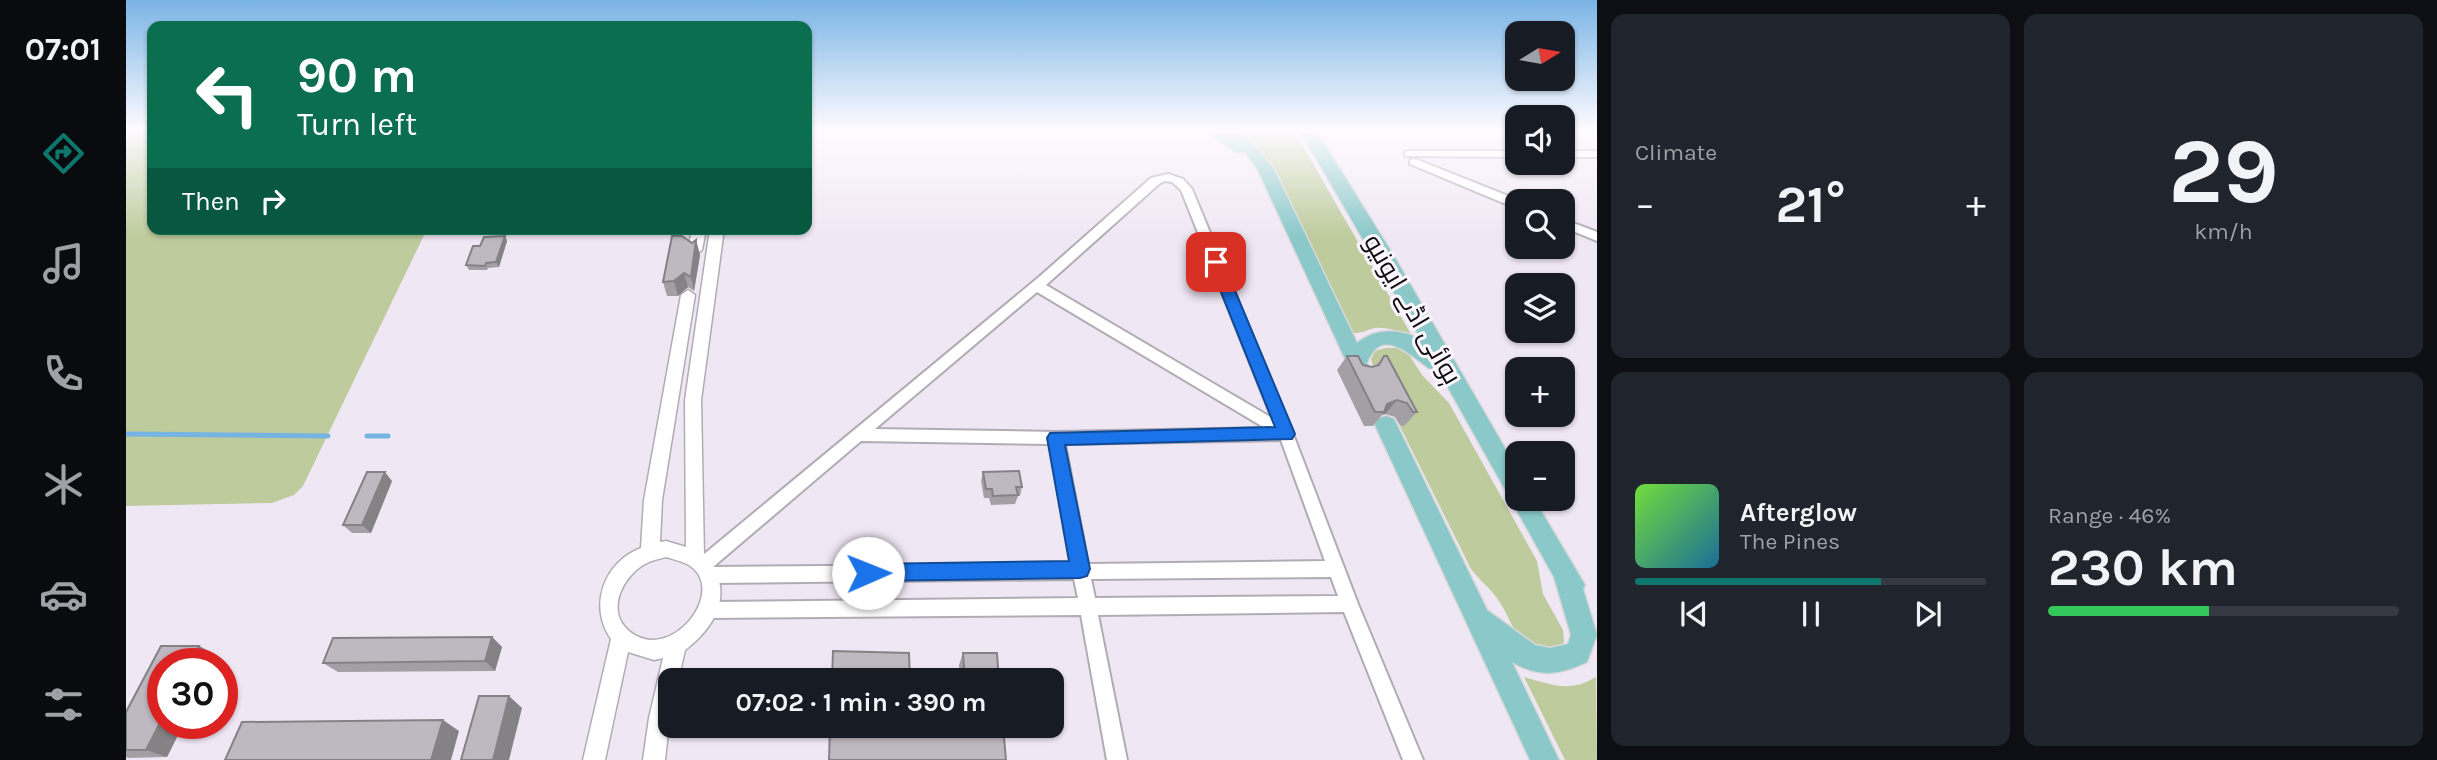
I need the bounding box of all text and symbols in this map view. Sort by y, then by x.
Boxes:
north arrow [1505,21,1575,91]
map controls [1505,21,1575,511]
text: 07:01 [25,31,101,68]
text: 90 m [297,47,417,104]
icon: left [182,49,273,140]
button: sound [1505,105,1575,175]
text: Turn left [297,106,417,143]
text: 29 [2168,119,2279,225]
icon: directions [39,129,88,178]
text: Climate [1635,139,1717,166]
text: 21° [1775,174,1846,235]
icon: right [254,182,292,220]
text: − [1635,182,1655,227]
text: + [1966,182,1986,227]
text: Then [182,186,240,217]
button: search [1505,189,1575,259]
text: km/h [2194,218,2253,245]
street label: ہوائی اڈے ایونیو [1356,229,1468,390]
pin [1186,232,1246,292]
icon: music [39,239,88,288]
icon: arrive [1197,243,1235,281]
button: layers [1505,273,1575,343]
icon: phone [39,349,88,398]
button: + [1505,357,1575,427]
button: − [1505,441,1575,511]
icon: climate [39,460,88,509]
text: Afterglow [1740,497,1857,528]
text: Range · 46% [2048,502,2171,529]
text: The Pines [1740,528,1840,555]
position arrow [831,536,905,610]
text: 230 km [2048,537,2238,598]
icon: car [39,570,88,619]
icon: previous [1675,595,1713,633]
icon: pause [1792,595,1830,633]
icon: next [1909,595,1947,633]
speed limit sign: 30 [147,648,238,739]
icon: filters [39,680,88,729]
text: 07:02 · 1 min · 390 m [735,687,987,718]

